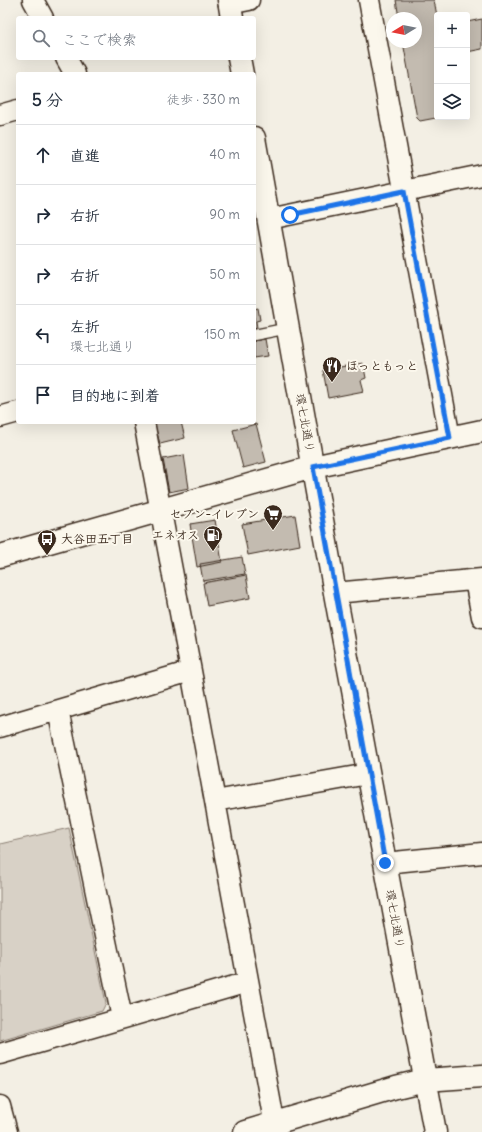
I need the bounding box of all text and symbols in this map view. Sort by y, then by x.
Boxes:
north arrow [386,12,422,48]
map controls [434,12,470,120]
button: + [434,12,470,48]
search box [16,16,256,60]
icon: search [30,27,52,49]
text: ここで検索 [62,30,137,49]
button: − [434,48,470,84]
button: layers [434,84,470,120]
text: 5 分 [32,89,63,111]
text: 徒歩 · 330 m [167,91,240,108]
icon: ahead [32,144,54,166]
text: 直進 [70,146,100,165]
text: 40 m [209,146,240,163]
icon: right [32,204,54,226]
text: 右折 [70,206,100,225]
text: 90 m [209,206,240,223]
route start [281,206,299,224]
icon: right [32,264,54,286]
text: 右折 [70,266,100,285]
text: 50 m [209,266,240,283]
text: 左折 [70,317,100,336]
icon: left [32,324,54,346]
text: 150 m [204,326,240,343]
text: 環七北通り [70,338,135,355]
restaurant icon: ほっともっと [321,355,343,383]
place label: ほっともっと [346,358,418,373]
icon: arrive [32,384,54,406]
text: 目的地に到着 [70,386,160,405]
street label: 環七北通り [293,392,318,454]
supermarket icon: セブン-イレブン [262,503,284,531]
place label: セブン-イレブン [170,506,259,521]
fuel station icon: エネオス [202,524,224,552]
place label: エネオス [152,527,199,542]
bus stop icon: 大谷田五丁目 [36,528,58,556]
place label: 大谷田五丁目 [61,531,133,546]
route end [376,854,394,872]
street label: 環七北通り [383,888,408,950]

